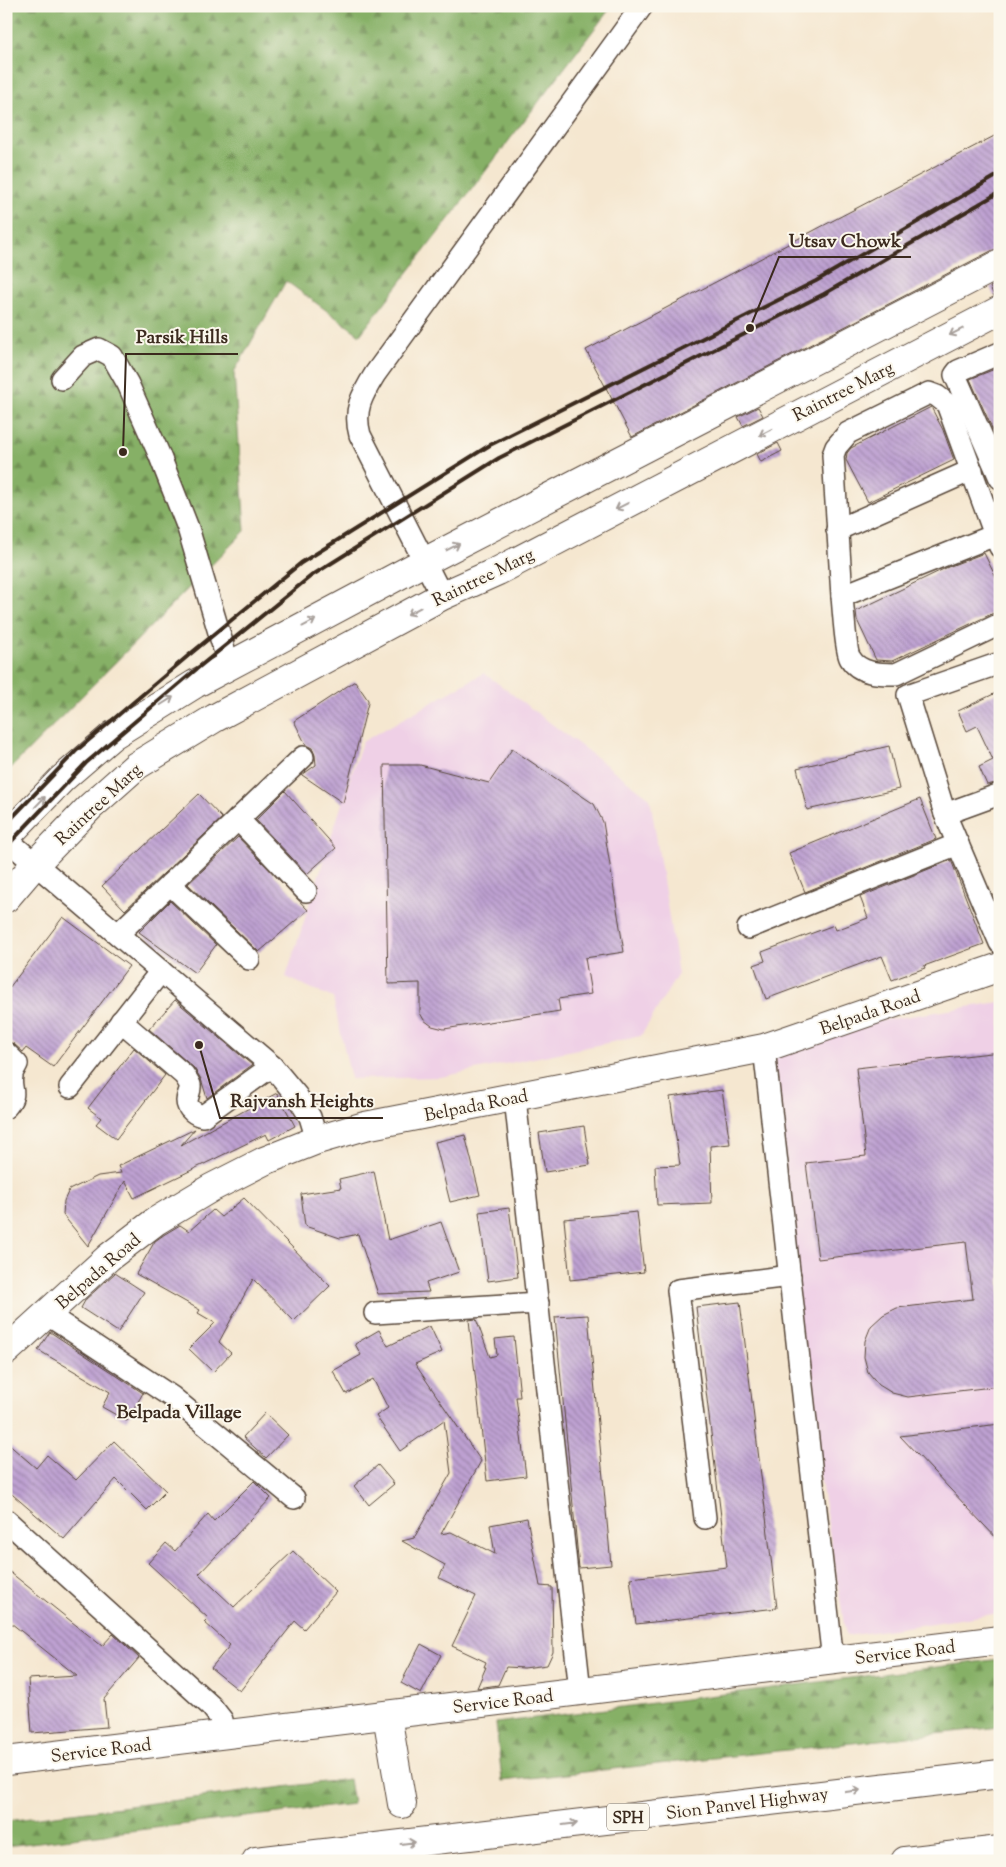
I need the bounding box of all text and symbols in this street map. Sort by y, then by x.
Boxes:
callout: Utsav Chowk [779,223,911,257]
text: Utsav Chowk [789,229,902,256]
callout: Parsik Hills [126,320,238,354]
text: Parsik Hills [136,325,228,352]
one-way arrow [949,327,964,337]
street label: Raintree Marg [789,356,899,429]
one-way arrow [759,428,774,437]
one-way arrow [615,502,629,512]
one-way arrow [445,542,460,552]
street label: Raintree Marg [429,543,539,615]
one-way arrow [407,607,422,616]
one-way arrow [301,618,316,628]
one-way arrow [159,696,173,706]
street label: Raintree Marg [50,758,149,853]
one-way arrow [34,796,46,808]
street label: Belpada Road [817,984,925,1043]
callout: Rajvansh Heights [220,1084,383,1118]
street label: Belpada Road [422,1084,531,1130]
text: Rajvansh Heights [230,1089,374,1116]
street label: Belpada Road [51,1228,148,1317]
district label: Belpada Village [116,1400,242,1427]
street label: Service Road [853,1635,957,1673]
street label: Service Road [451,1684,555,1722]
street label: Service Road [49,1733,153,1771]
street label: Sion Panvel Highway [665,1782,830,1828]
one-way arrow [844,1786,860,1796]
road number: SPH [607,1804,649,1830]
one-way arrow [561,1819,577,1829]
one-way arrow [400,1838,416,1848]

